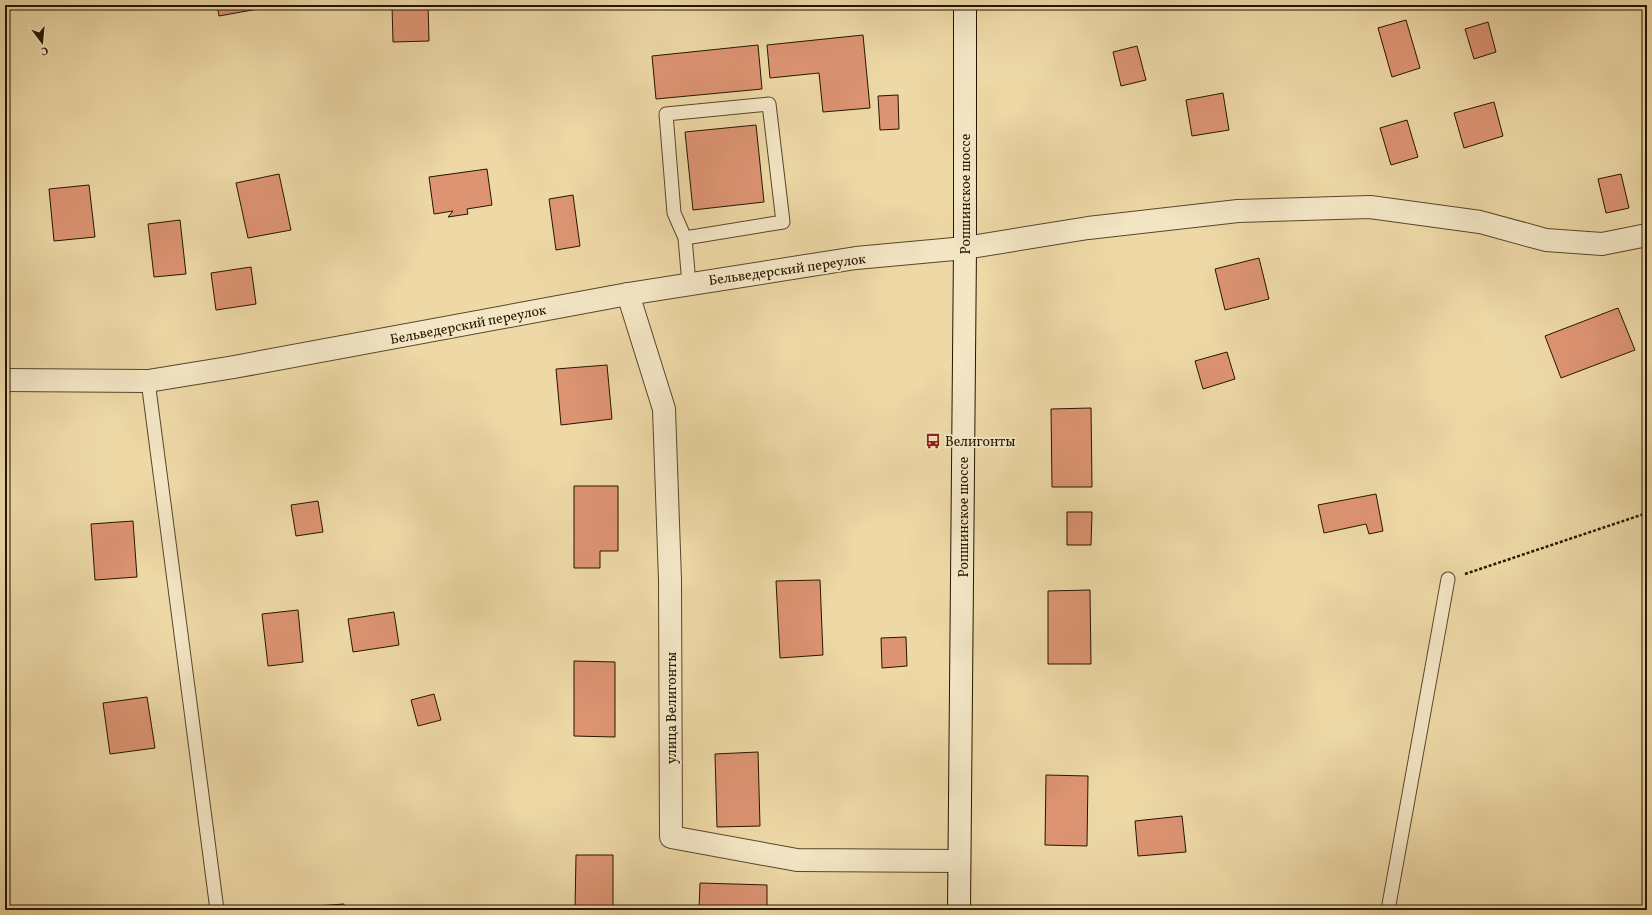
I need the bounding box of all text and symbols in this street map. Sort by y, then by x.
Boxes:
north arrow [22,22,62,62]
text: С [39,42,50,58]
street label: Ропшинское шоссе [957,133,976,254]
street label: Бельведерский переулок [707,250,868,291]
street label: Бельведерский переулок [389,301,548,350]
bus stop icon: Велигонты [924,432,942,450]
place label: Велигонты [945,433,1015,452]
street label: Ропшинское шоссе [955,456,974,577]
street label: улица Велигонты [663,652,682,764]

